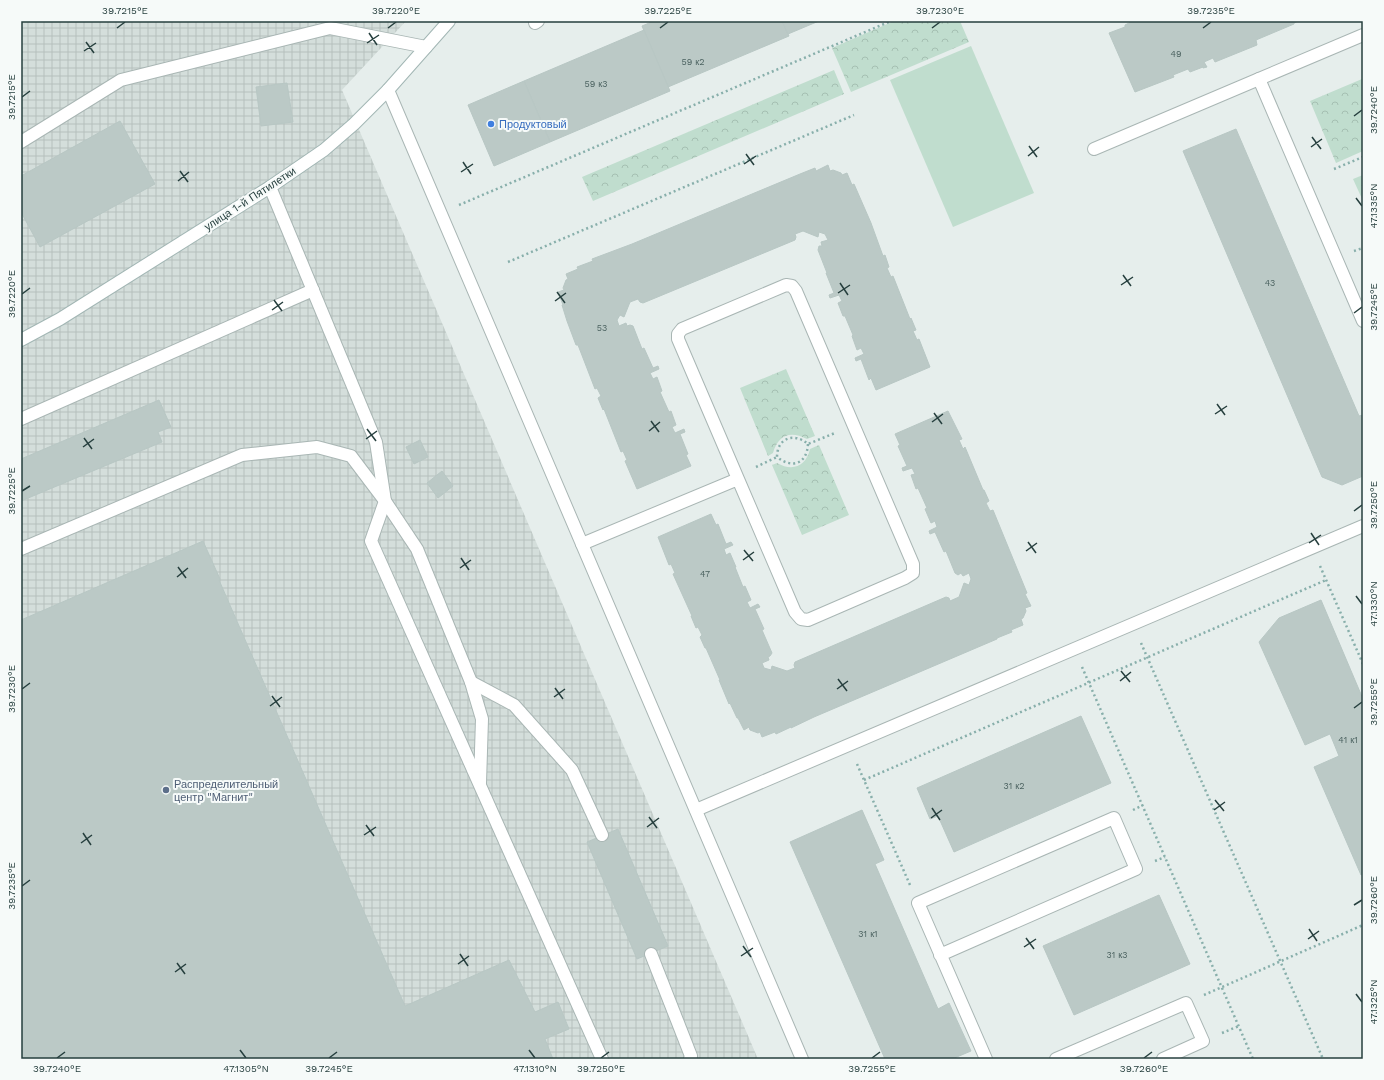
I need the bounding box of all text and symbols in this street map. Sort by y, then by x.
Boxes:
text: 39.7215°E [102,5,148,16]
text: 39.7220°E [372,5,420,16]
text: 39.7225°E [644,5,692,16]
text: 39.7230°E [916,5,964,16]
text: 39.7235°E [1187,5,1235,16]
house number: 49 [1170,49,1182,59]
house number: 59 к2 [681,57,705,67]
text: 39.7215°E [6,74,17,120]
house number: 59 к3 [584,79,608,89]
text: 39.7240°E [1368,86,1379,134]
place label: Продуктовый [499,118,567,131]
marker: Продуктовый [486,119,496,129]
street label: улица 1-й Пятилетки [202,164,298,234]
text: 47.1335°N [1368,183,1379,229]
text: 39.7220°E [6,270,17,318]
house number: 43 [1265,278,1275,288]
text: 39.7245°E [1368,283,1379,331]
house number: 53 [597,323,607,333]
text: 39.7225°E [6,467,17,515]
text: 39.7250°E [1368,481,1379,529]
house number: 47 [700,569,710,579]
text: 47.1330°N [1368,581,1379,627]
text: 39.7230°E [6,665,17,713]
text: 39.7255°E [1368,678,1379,726]
house number: 41 к1 [1338,735,1358,745]
place label: Распределительный центр "Магнит" [174,778,278,804]
house number: 31 к2 [1003,781,1025,791]
marker: Распределительный центр "Магнит" [161,785,171,795]
text: 39.7235°E [6,862,17,910]
text: 39.7260°E [1368,876,1379,924]
house number: 31 к1 [858,929,878,939]
house number: 31 к3 [1106,950,1128,960]
text: 47.1325°N [1368,979,1379,1025]
text: 39.7240°E [33,1063,81,1074]
text: 47.1305°N [223,1063,269,1074]
text: 39.7245°E [305,1063,353,1074]
text: 47.1310°N [513,1063,557,1074]
text: 39.7250°E [577,1063,625,1074]
text: 39.7255°E [848,1063,896,1074]
text: 39.7260°E [1120,1063,1168,1074]

